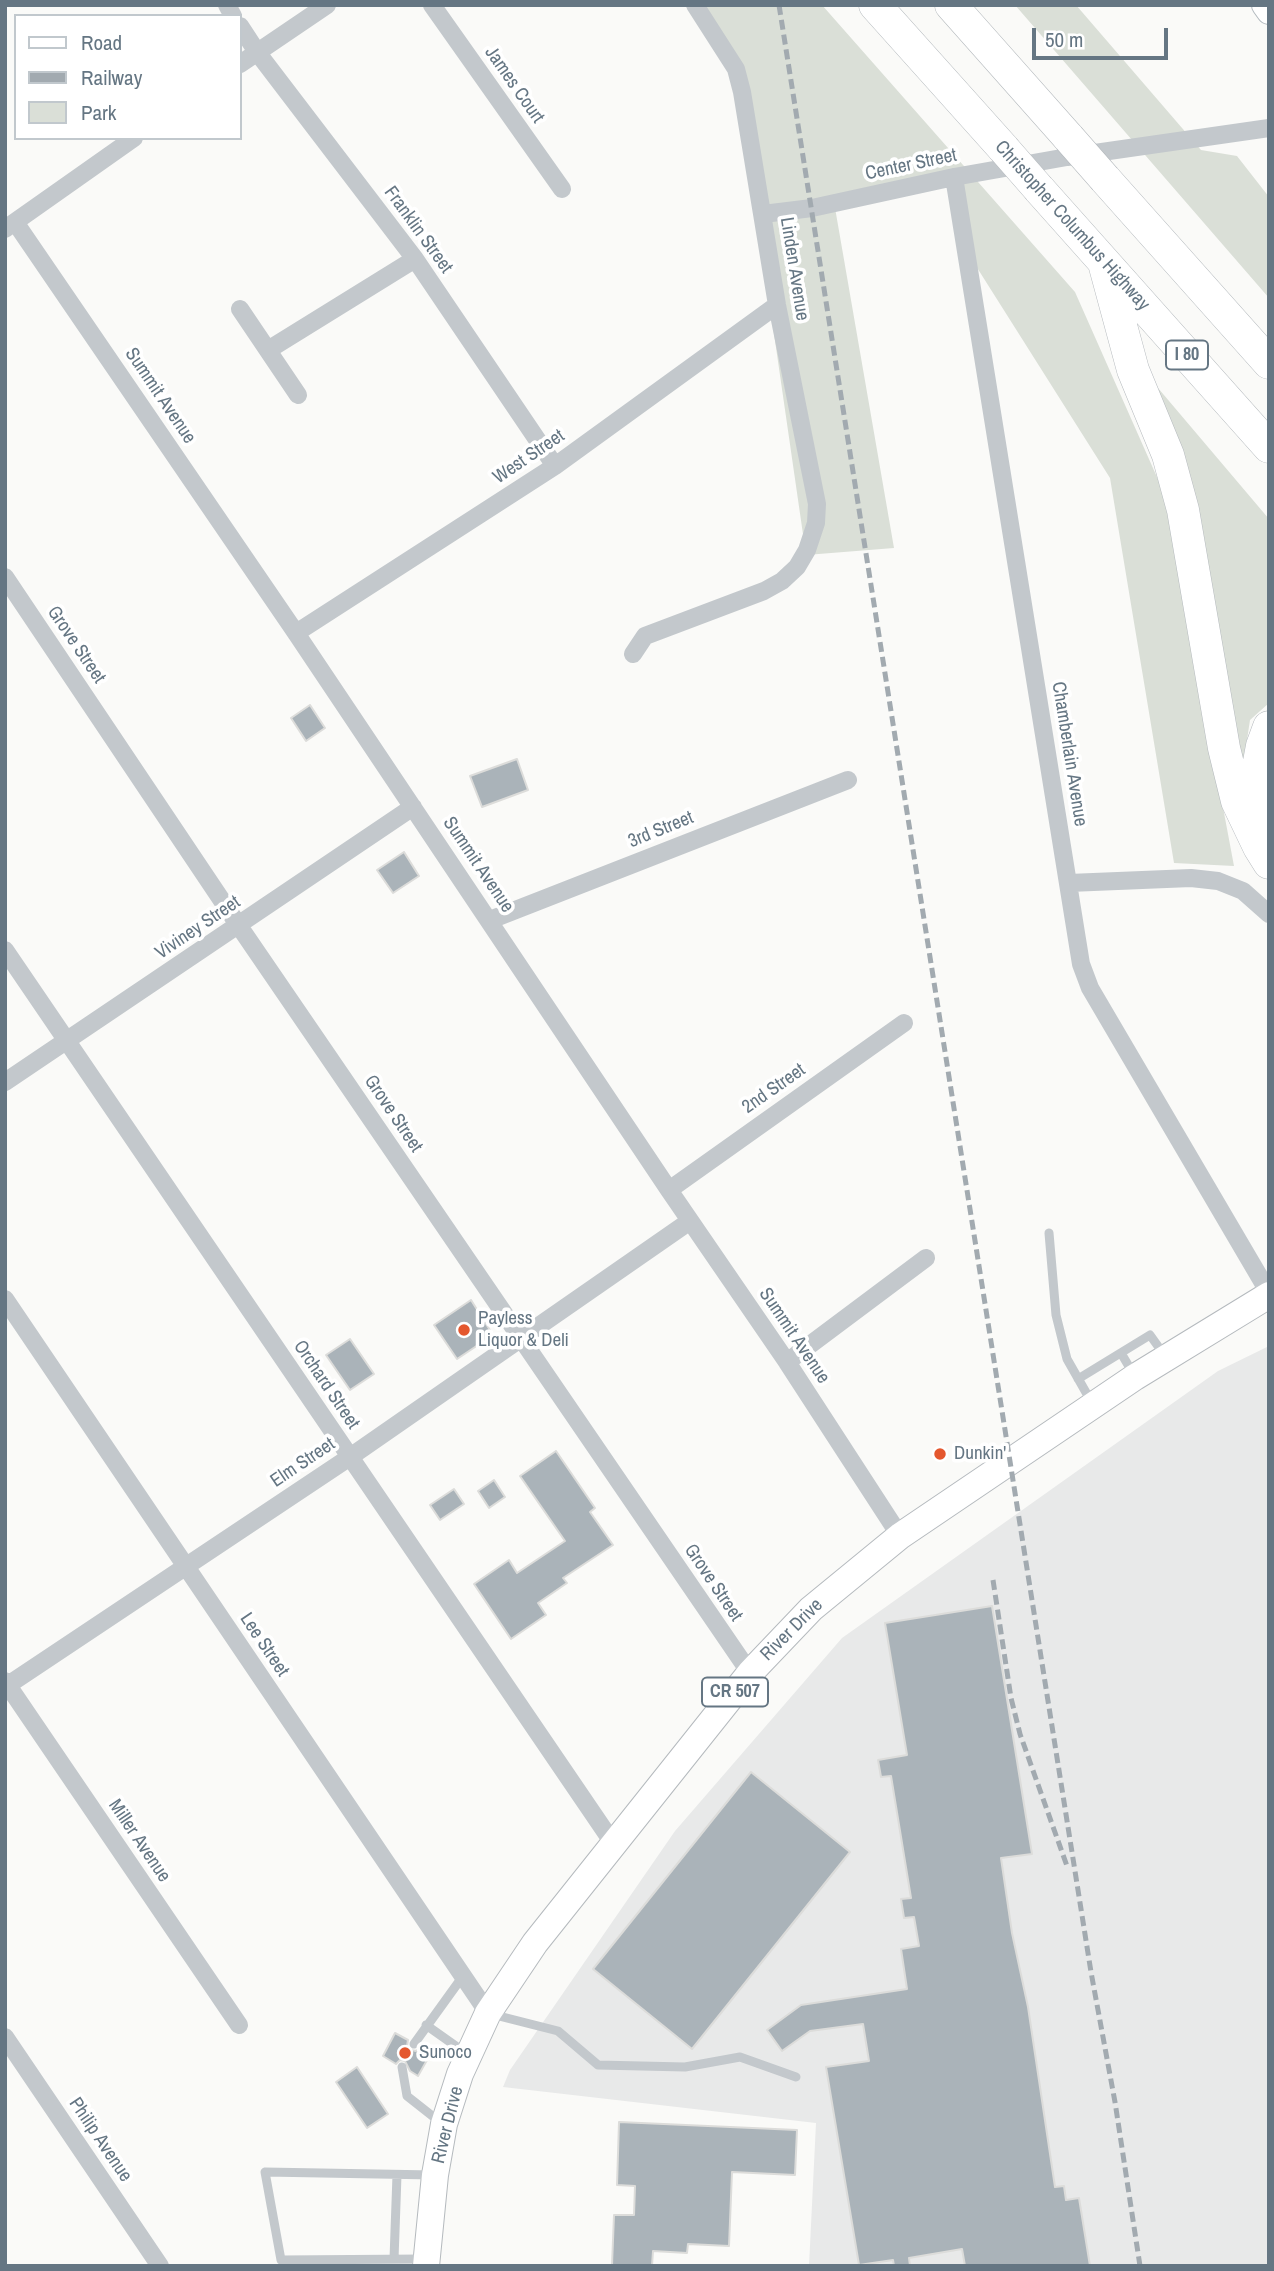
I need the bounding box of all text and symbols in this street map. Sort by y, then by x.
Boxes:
legend [14,14,242,140]
scale bar [1036,14,1172,58]
text: 50 m [1045,25,1083,54]
text: Road [81,28,122,57]
street label: James Court [479,42,549,128]
text: Railway [81,63,142,92]
text: Park [81,98,116,127]
street label: Christopher Columbus Highway [990,136,1154,316]
street label: Center Street [863,144,959,186]
street label: Franklin Street [379,182,457,278]
street label: Linden Avenue [775,216,813,322]
road number: I 80 [1166,340,1208,370]
street label: Summit Avenue [120,344,200,448]
street label: West Street [489,425,569,489]
street label: Grove Street [42,602,110,688]
street label: Chamberlain Avenue [1046,680,1092,828]
street label: 3rd Street [625,807,697,853]
street label: Summit Avenue [438,813,518,917]
street label: Viviney Street [151,891,245,965]
street label: 2nd Street [738,1059,810,1119]
street label: Grove Street [359,1071,427,1157]
street label: Summit Avenue [754,1284,834,1388]
place label: Payless Liquor & Deli [478,1308,569,1352]
marker: Payless Liquor & Deli [456,1322,472,1338]
street label: Orchard Street [288,1336,364,1434]
street label: Elm Street [266,1433,340,1493]
place label: Dunkin' [954,1443,1006,1465]
marker: Dunkin' [932,1446,948,1462]
street label: Grove Street [679,1540,747,1626]
street label: River Drive [756,1594,828,1666]
street label: Lee Street [234,1609,294,1681]
road number: CR 507 [702,1678,768,1707]
street label: Miller Avenue [103,1795,175,1887]
place label: Sunoco [419,2042,472,2064]
marker: Sunoco [397,2045,413,2061]
street label: River Drive [427,2084,469,2166]
street label: Philip Avenue [63,2094,137,2186]

